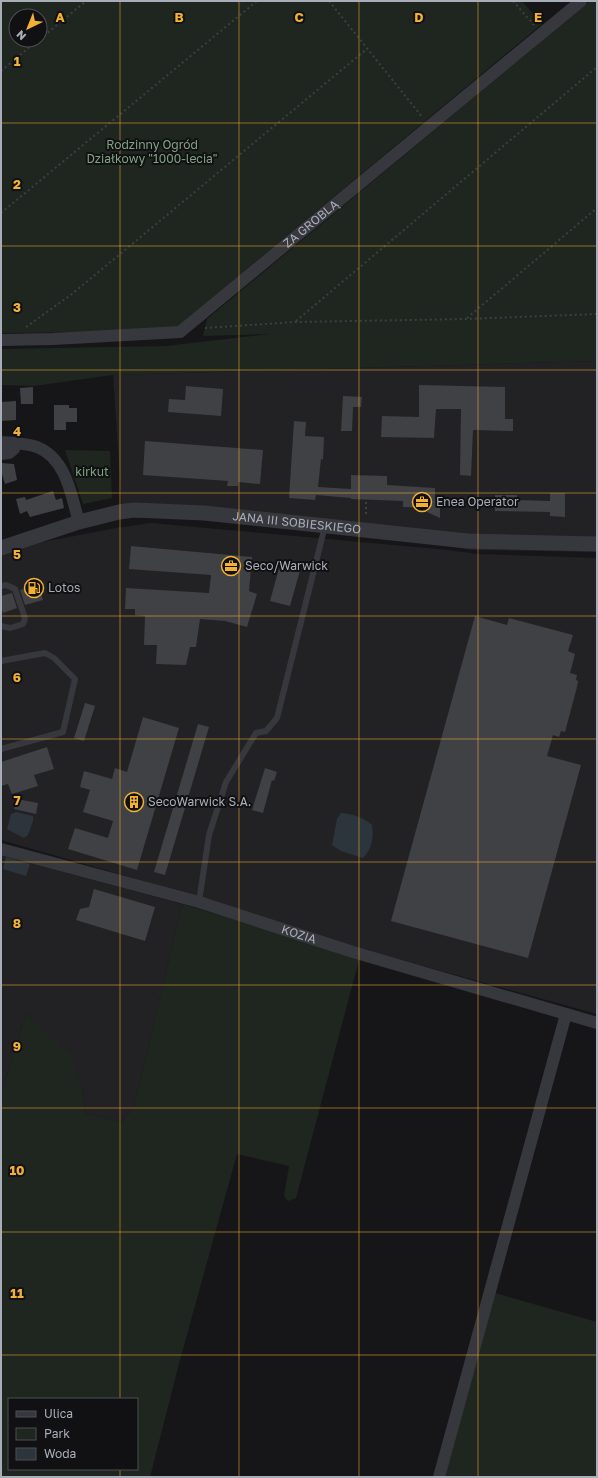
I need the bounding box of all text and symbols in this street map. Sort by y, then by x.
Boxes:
north arrow [8,8,48,48]
text: A [55,9,65,25]
text: B [174,9,184,25]
text: C [294,9,304,25]
text: D [414,9,424,25]
text: E [534,9,542,25]
text: N [13,28,28,43]
text: 1 [14,53,21,69]
park label: Rodzinny Ogród Działkowy "1000-lecia" [87,137,217,166]
text: 2 [13,176,21,192]
street label: ZA GROBLĄ [280,196,341,251]
text: 3 [13,299,21,315]
text: 4 [13,423,21,439]
park label: kirkut [75,464,109,479]
office icon: Enea Operator [411,491,433,513]
place label: Enea Operator [436,494,519,509]
street label: JANA III SOBIESKIEGO [232,508,362,537]
text: 5 [13,546,21,562]
office icon: Seco/Warwick [220,555,242,577]
place label: Seco/Warwick [245,558,328,573]
fuel station icon: Lotos [23,577,45,599]
place label: Lotos [48,580,80,595]
text: 6 [13,669,21,685]
building icon: SecoWarwick S.A. [123,791,145,813]
text: 7 [13,792,21,808]
place label: SecoWarwick S.A. [148,794,251,809]
text: 8 [13,915,21,931]
street label: KOZIA [280,921,318,947]
text: 9 [13,1038,21,1054]
text: 10 [9,1162,25,1178]
text: 11 [10,1285,24,1301]
legend [8,1398,138,1470]
text: Ulica [44,1406,73,1421]
text: Park [44,1426,70,1441]
text: Woda [44,1446,76,1461]

